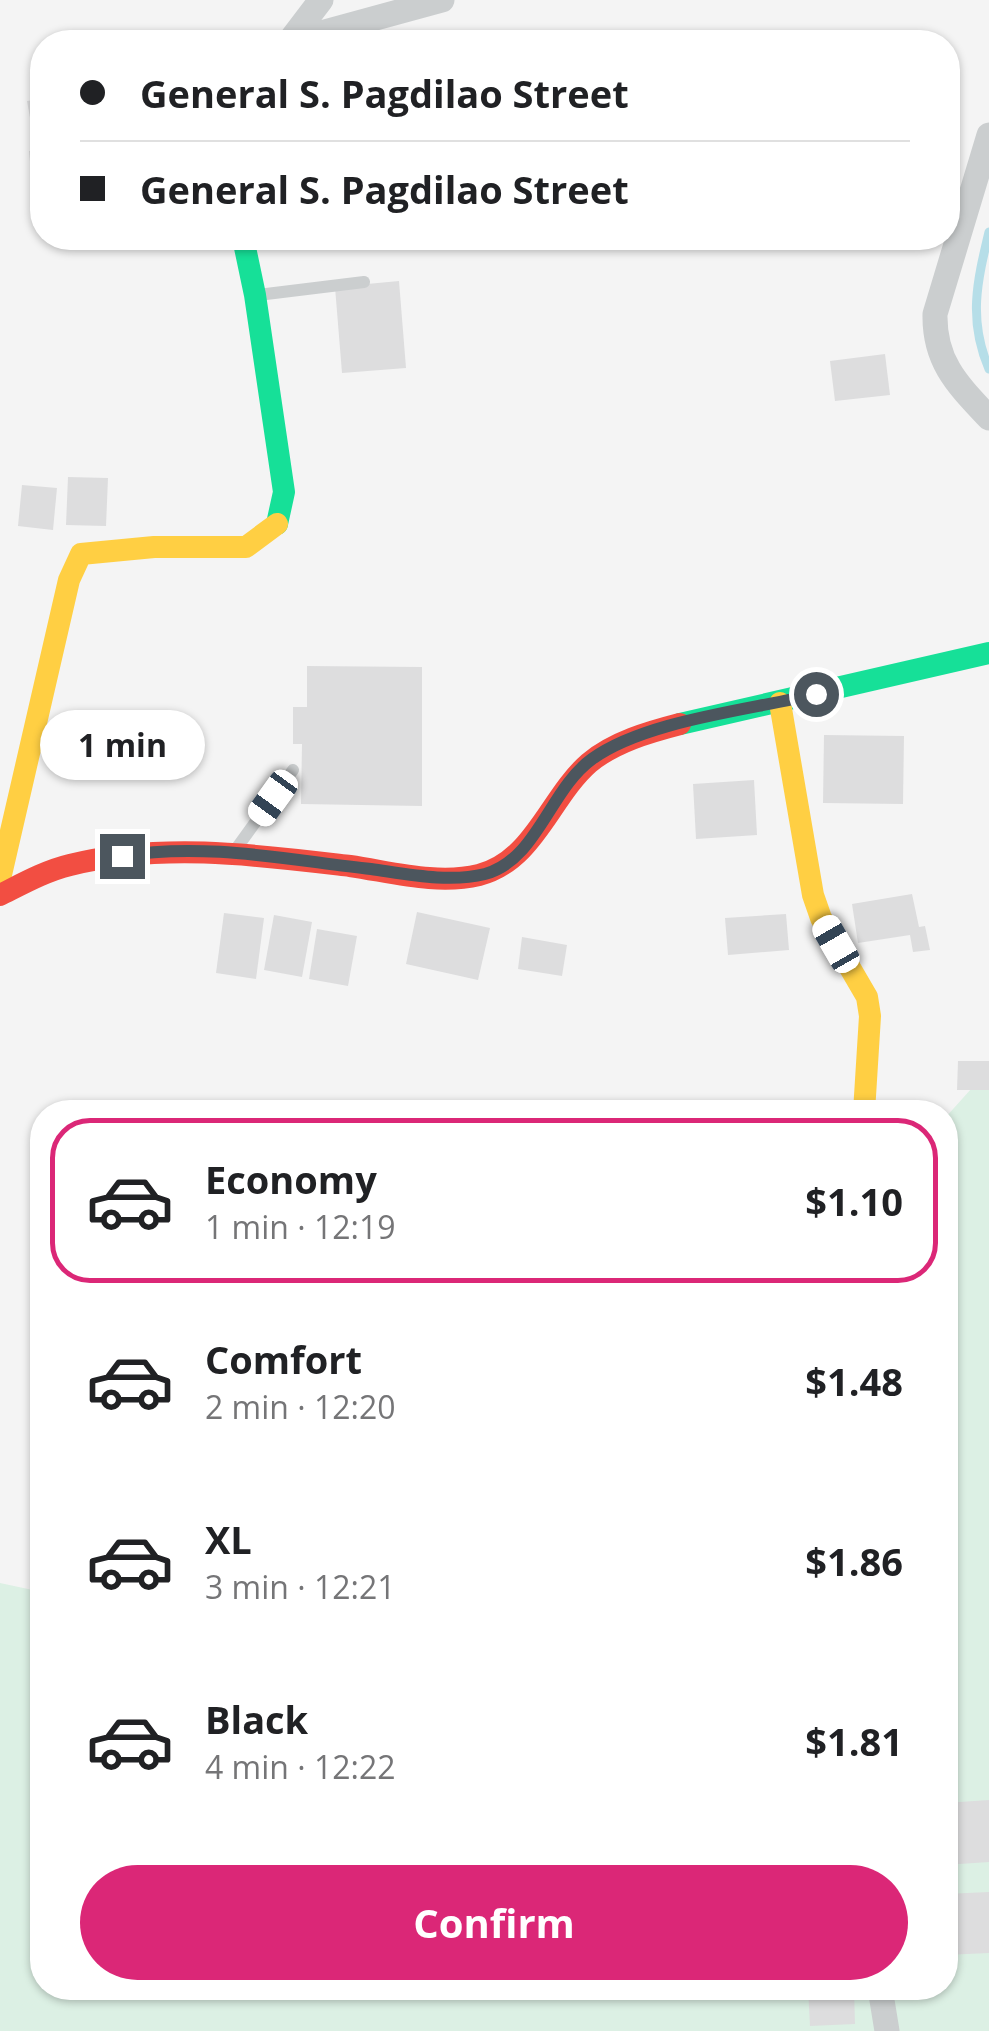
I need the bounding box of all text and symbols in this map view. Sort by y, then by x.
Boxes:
text: General S. Pagdilao Street [140,67,629,119]
text: General S. Pagdilao Street [140,163,629,215]
route start [794,672,839,717]
callout: 1 min [39,711,204,781]
text: 1 min [78,723,167,766]
car [243,765,303,831]
route end [100,834,145,879]
car [808,911,864,977]
text: Economy [205,1153,377,1205]
icon: car [85,1156,175,1246]
text: $1.10 [805,1175,903,1227]
text: 1 min · 12:19 [205,1205,396,1248]
text: Comfort [205,1333,362,1385]
icon: car [85,1336,175,1426]
text: $1.48 [805,1355,903,1407]
text: 2 min · 12:20 [205,1385,396,1428]
text: XL [205,1513,252,1565]
icon: car [85,1516,175,1606]
text: $1.86 [805,1535,903,1587]
text: 3 min · 12:21 [205,1565,396,1608]
text: Black [205,1693,308,1745]
icon: car [85,1696,175,1786]
text: $1.81 [805,1715,903,1767]
text: 4 min · 12:22 [205,1745,396,1788]
button: Confirm [80,1865,908,1980]

